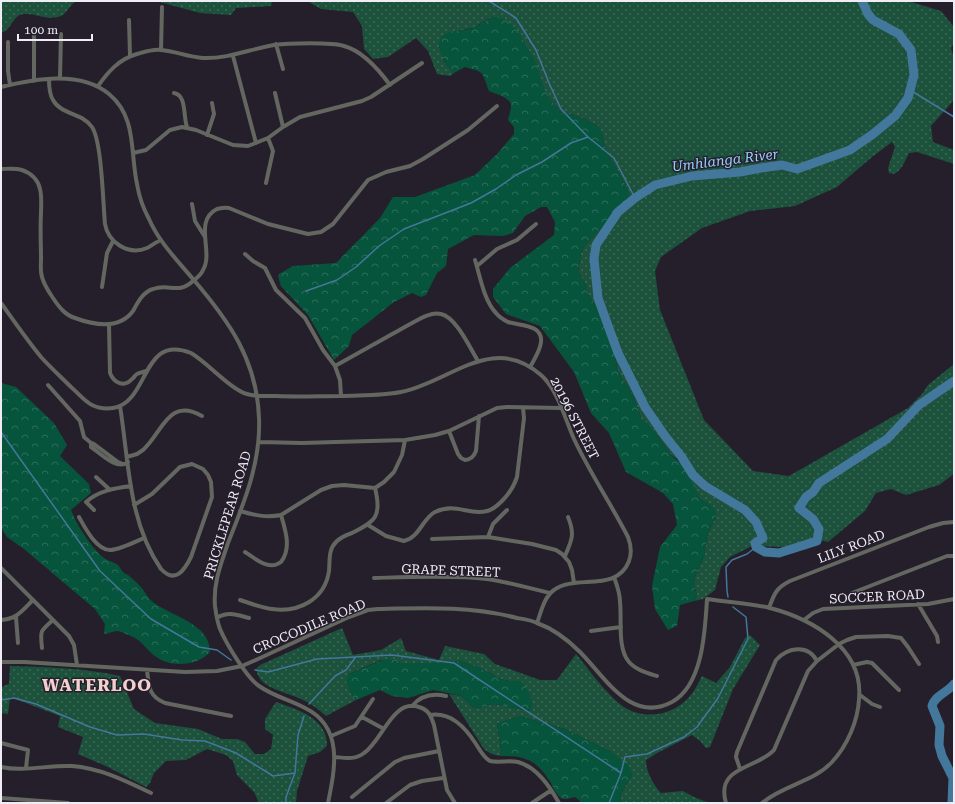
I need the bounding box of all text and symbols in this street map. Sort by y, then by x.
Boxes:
scale bar [18,16,92,42]
text: 100 m [24,23,58,37]
water label: Umhlanga River [671,146,779,174]
street label: 20196 STREET [547,374,602,462]
street label: PRICKLEPEAR ROAD [201,449,254,581]
street label: LILY ROAD [816,527,887,566]
street label: GRAPE STREET [401,561,501,580]
street label: SOCCER ROAD [829,587,925,606]
street label: CROCODILE ROAD [251,596,368,657]
district label: WATERLOO [42,675,152,695]

